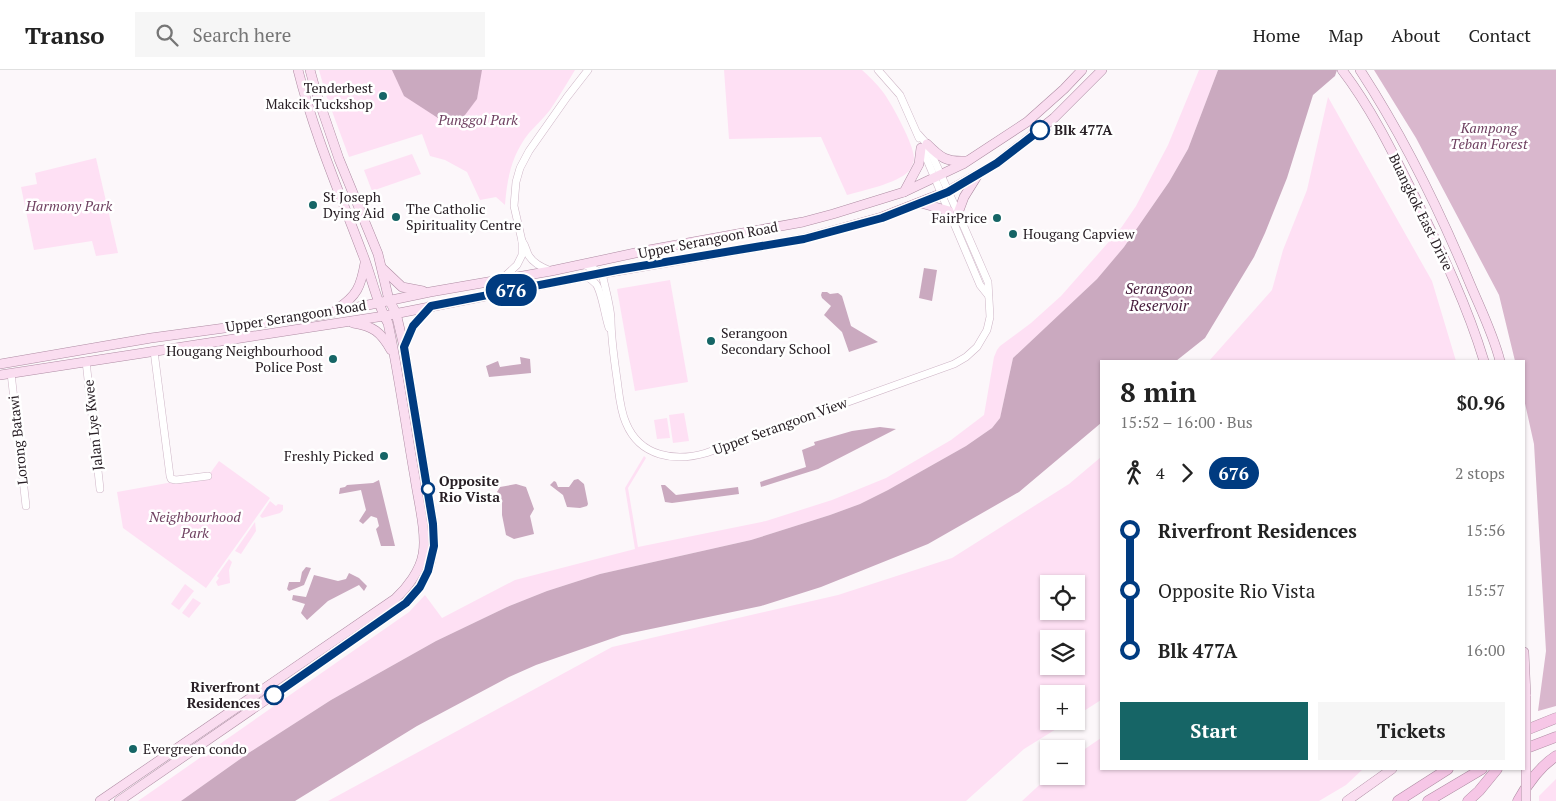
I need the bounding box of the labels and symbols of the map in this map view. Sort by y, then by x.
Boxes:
place label: Tenderbest Makcik Tuckshop [265,78,374,113]
marker: Tenderbest Makcik Tuckshop [377,90,389,102]
park label: Punggol Park [437,110,518,129]
park label: Kampong Teban Forest [1450,118,1528,153]
marker: Blk 477A [1030,120,1050,140]
place label: Blk 477A [1054,120,1113,139]
street label: Buangkok East Drive [1385,150,1458,274]
place label: St Joseph Dying Aid [323,187,385,222]
park label: Harmony Park [25,196,112,215]
marker: St Joseph Dying Aid [307,199,319,211]
place label: The Catholic Spirituality Centre [406,199,521,234]
place label: FairPrice [931,208,987,227]
marker: The Catholic Spirituality Centre [390,211,402,223]
marker: FairPrice [991,212,1003,224]
street label: Upper Serangoon Road [636,217,780,262]
place label: Hougang Capview [1023,224,1136,243]
marker: Hougang Capview [1007,228,1019,240]
line badge: 676 [482,274,540,306]
water label: Serangoon Reservoir [1125,278,1193,315]
street label: Upper Serangoon Road [224,295,368,336]
place label: Serangoon Secondary School [721,323,831,358]
marker: Serangoon Secondary School [705,335,717,347]
place label: Hougang Neighbourhood Police Post [166,341,324,376]
marker: Hougang Neighbourhood Police Post [327,353,339,365]
street label: Jalan Lye Kwee [78,379,107,472]
street label: Upper Serangoon View [710,392,850,459]
street label: Lorong Batawi [3,394,32,486]
place label: Freshly Picked [284,446,374,465]
marker: Freshly Picked [378,450,390,462]
place label: Opposite Rio Vista [439,471,500,506]
marker: Opposite Rio Vista [421,482,435,496]
park label: Neighbourhood Park [148,507,241,542]
place label: Riverfront Residences [187,677,260,712]
marker: Riverfront Residences [264,685,284,705]
place label: Evergreen condo [143,739,247,758]
marker: Evergreen condo [127,743,139,755]

